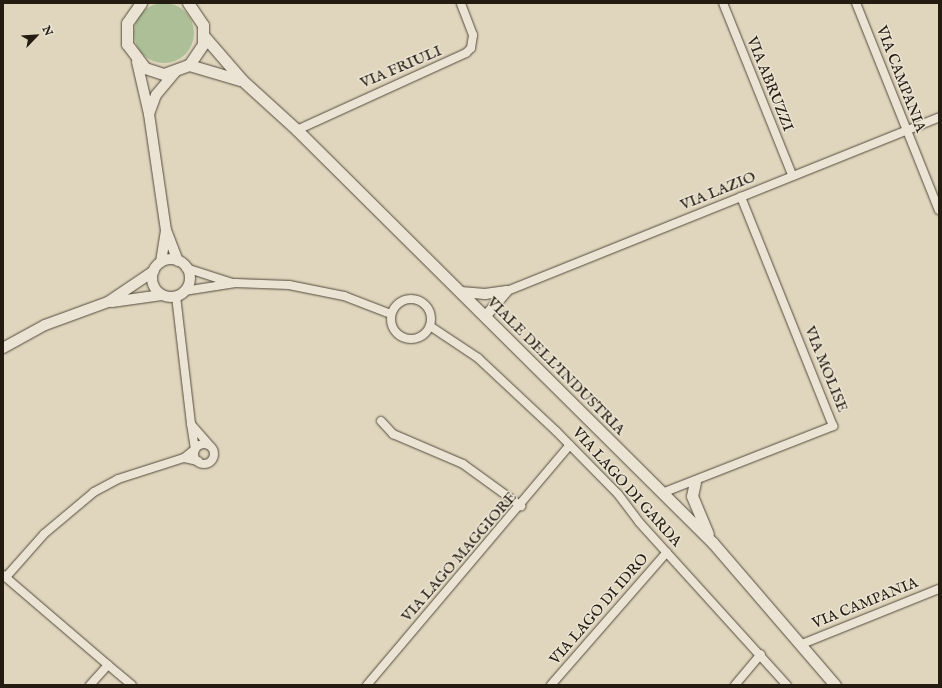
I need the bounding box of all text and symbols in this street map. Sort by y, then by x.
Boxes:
north arrow [16,16,56,56]
street label: VIA CAMPANIA [872,23,930,135]
text: N [39,24,55,38]
street label: VIA ABRUZZI [743,34,797,134]
street label: VIA FRIULI [358,42,444,92]
street label: VIA LAZIO [678,168,758,214]
street label: VIALE DELL'INDUSTRIA [483,293,629,439]
street label: VIA MOLISE [801,323,851,415]
street label: VIA LAGO DI GARDA [569,424,685,550]
street label: VIA LAGO MAGGIORE [398,488,520,626]
street label: VIA LAGO DI IDRO [546,550,652,668]
street label: VIA CAMPANIA [809,574,921,632]

